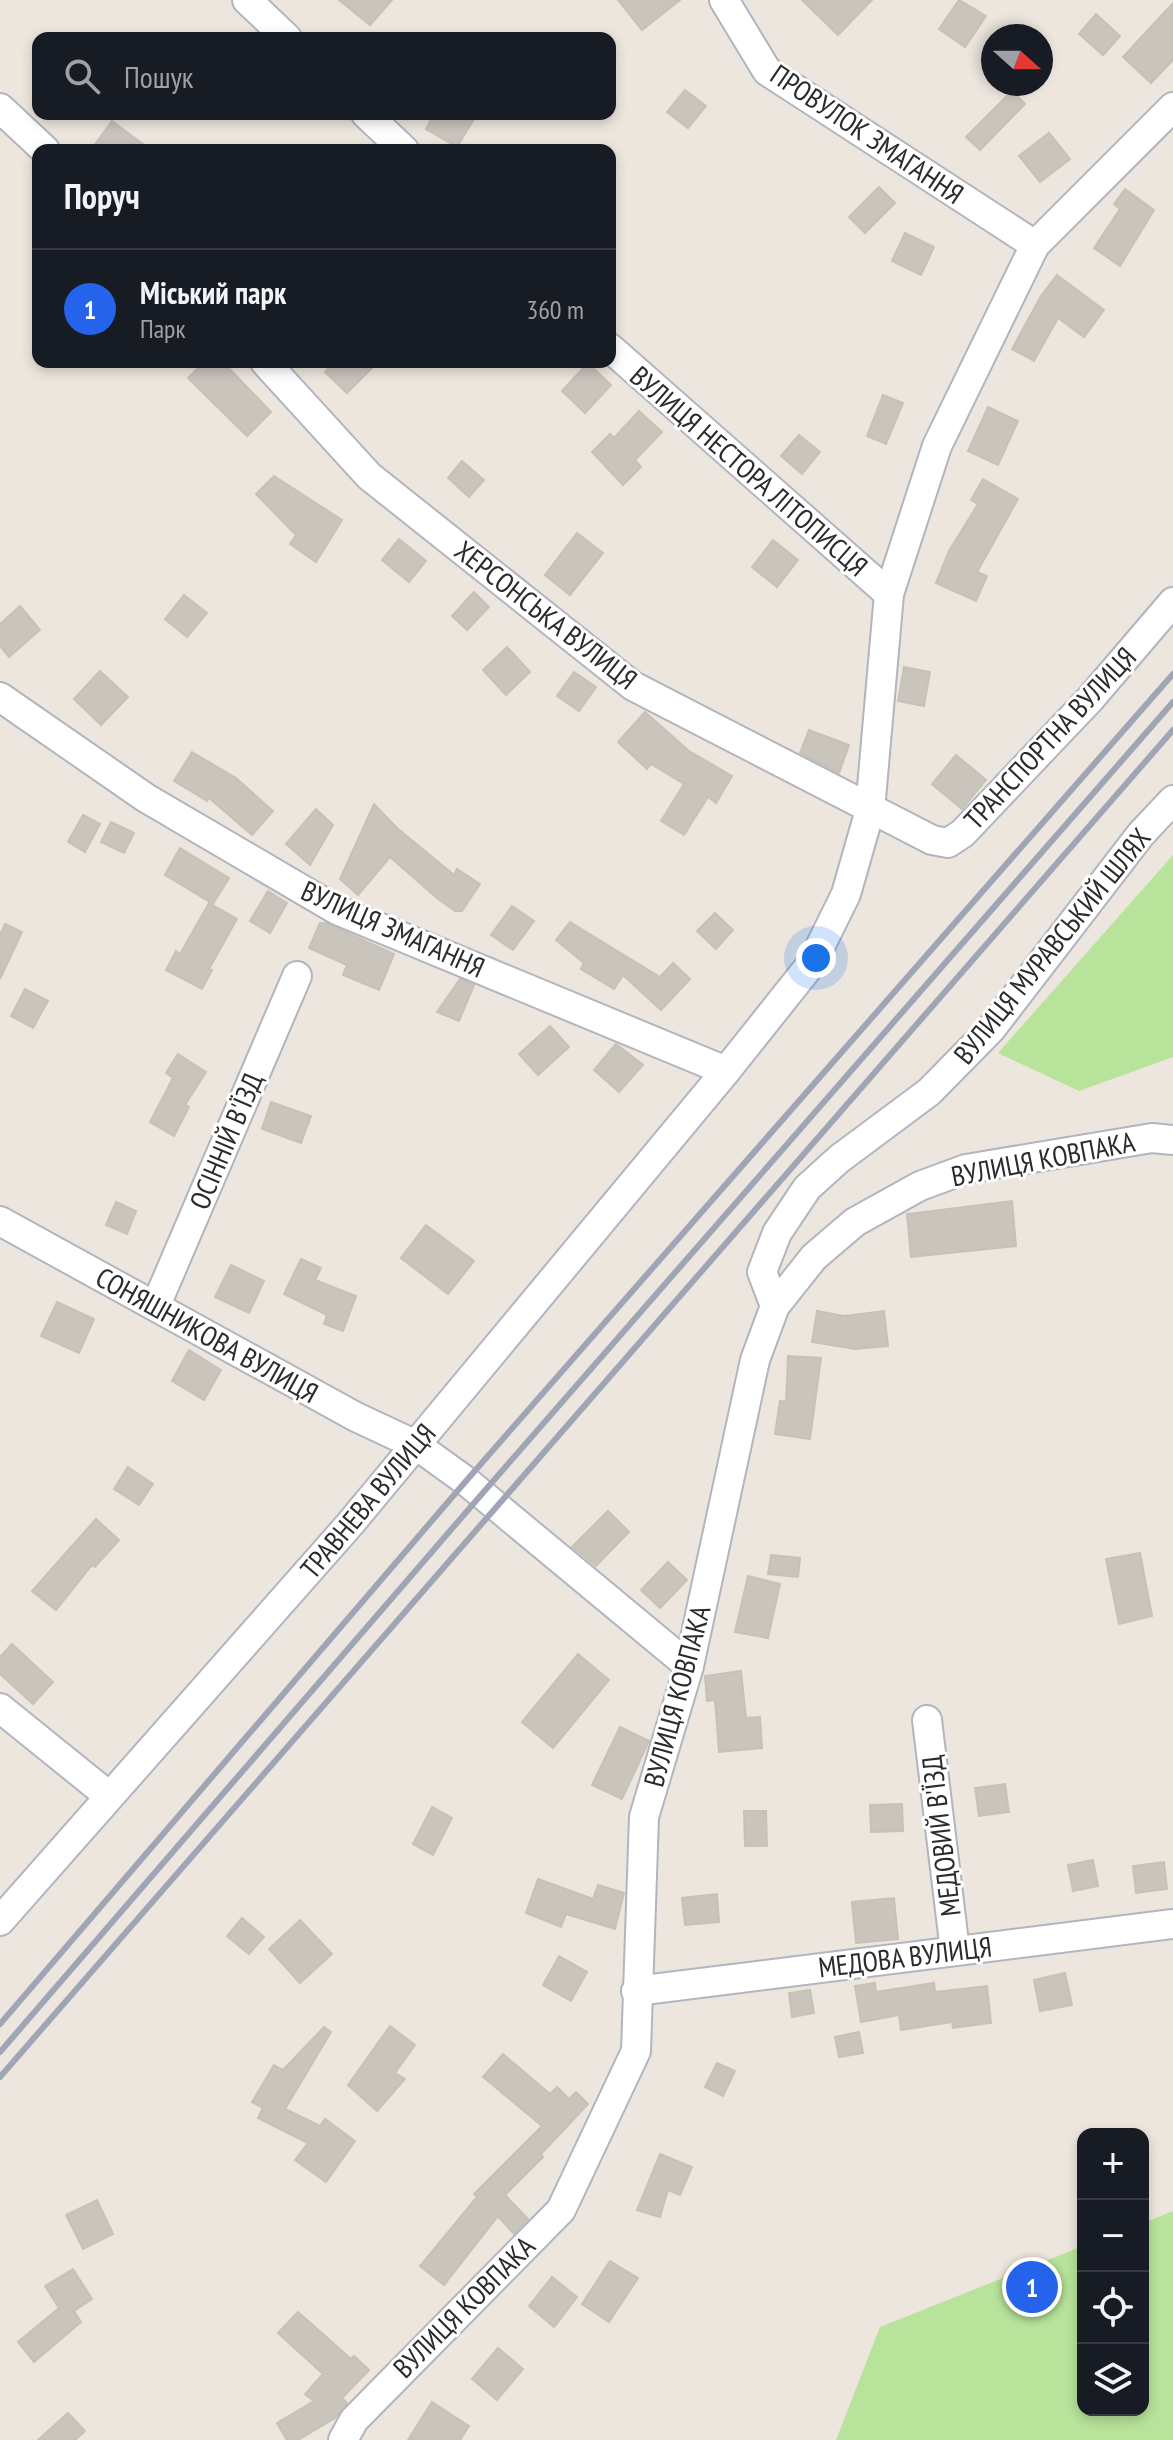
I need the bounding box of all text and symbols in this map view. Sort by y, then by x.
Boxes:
north arrow [981,24,1053,96]
search box [32,32,616,120]
icon: search [60,54,104,98]
street label: ПРОВУЛОК ЗМАГАННЯ [764,55,971,212]
text: Пошук [124,57,193,96]
text: Поруч [64,174,140,218]
text: Міський парк [140,273,286,312]
text: 1 [84,293,96,326]
text: 360 m [526,293,584,326]
text: Парк [140,312,185,345]
street label: ВУЛИЦЯ НЕСТОРА ЛІТОПИСЦЯ [623,357,876,584]
street label: ХЕРСОНСЬКА ВУЛИЦЯ [448,532,645,697]
street label: ТРАНСПОРТНА ВУЛИЦЯ [956,639,1144,837]
street label: ВУЛИЦЯ МУРАВСЬКИЙ ШЛЯХ [945,820,1158,1071]
street label: ВУЛИЦЯ ЗМАГАННЯ [296,872,491,985]
your location [796,938,836,978]
street label: ОСІННІЙ В'ЇЗД [180,1067,271,1215]
street label: ВУЛИЦЯ КОВПАКА [948,1122,1138,1194]
street label: СОНЯШНИКОВА ВУЛИЦЯ [90,1258,325,1411]
street label: ТРАВНЕВА ВУЛИЦЯ [292,1415,443,1586]
street label: ВУЛИЦЯ КОВПАКА [635,1601,719,1790]
street label: МЕДОВИЙ В'ЇЗД [912,1754,969,1919]
street label: МЕДОВА ВУЛИЦЯ [816,1928,994,1985]
map controls [1077,2128,1149,2416]
button: + [1077,2128,1149,2200]
button: − [1077,2200,1149,2272]
street label: ВУЛИЦЯ КОВПАКА [385,2227,543,2385]
pin: 1 [1006,2257,1058,2317]
button: locate [1077,2272,1149,2344]
button: layers [1077,2344,1149,2416]

